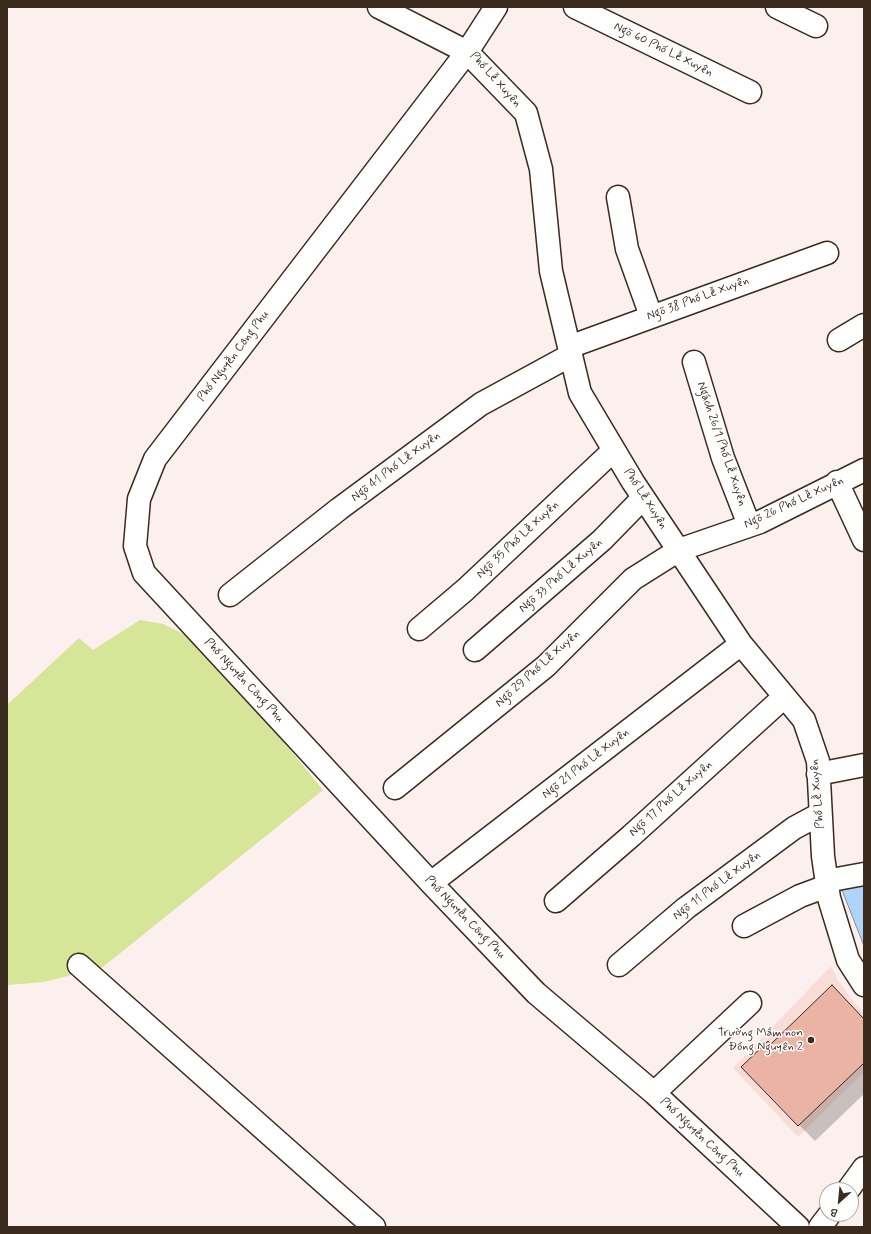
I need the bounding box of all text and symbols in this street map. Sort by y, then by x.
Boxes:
street label: Ngõ 60 Phố Lễ Xuyên [611,20,715,80]
street label: Phố Lễ Xuyên [466,49,524,111]
street label: Ngõ 38 Phố Lễ Xuyên [645,274,751,324]
street label: Phố Nguyễn Công Phụ [195,307,273,405]
street label: Ngách 26/1 Phố Lễ Xuyên [693,380,749,508]
street label: Ngõ 41 Phố Lễ Xuyên [349,429,443,505]
street label: Phố Lễ Xuyên [620,466,670,532]
street label: Ngõ 26 Phố Lễ Xuyên [742,474,846,532]
street label: Ngõ 35 Phố Lễ Xuyên [474,498,562,582]
street label: Ngõ 33 Phố Lễ Xuyên [516,536,606,616]
street label: Ngõ 29 Phố Lễ Xuyên [493,627,583,711]
street label: Phố Nguyễn Công Phụ [201,636,287,726]
street label: Ngõ 21 Phố Lễ Xuyên [540,726,632,802]
street label: Ngõ 17 Phố Lễ Xuyên [626,758,716,840]
street label: Phố Lễ Xuyên [808,759,828,829]
street label: Ngõ 11 Phố Lễ Xuyên [670,848,764,924]
street label: Phố Nguyễn Công Phụ [421,873,509,963]
place label: Trường Mầm non Đồng Nguyên 2 [718,1026,803,1054]
marker: Trường Mầm non Đồng Nguyên 2 [806,1035,816,1045]
street label: Phố Nguyễn Công Phụ [657,1095,747,1181]
north arrow [819,1182,859,1222]
text: B [828,1204,840,1220]

